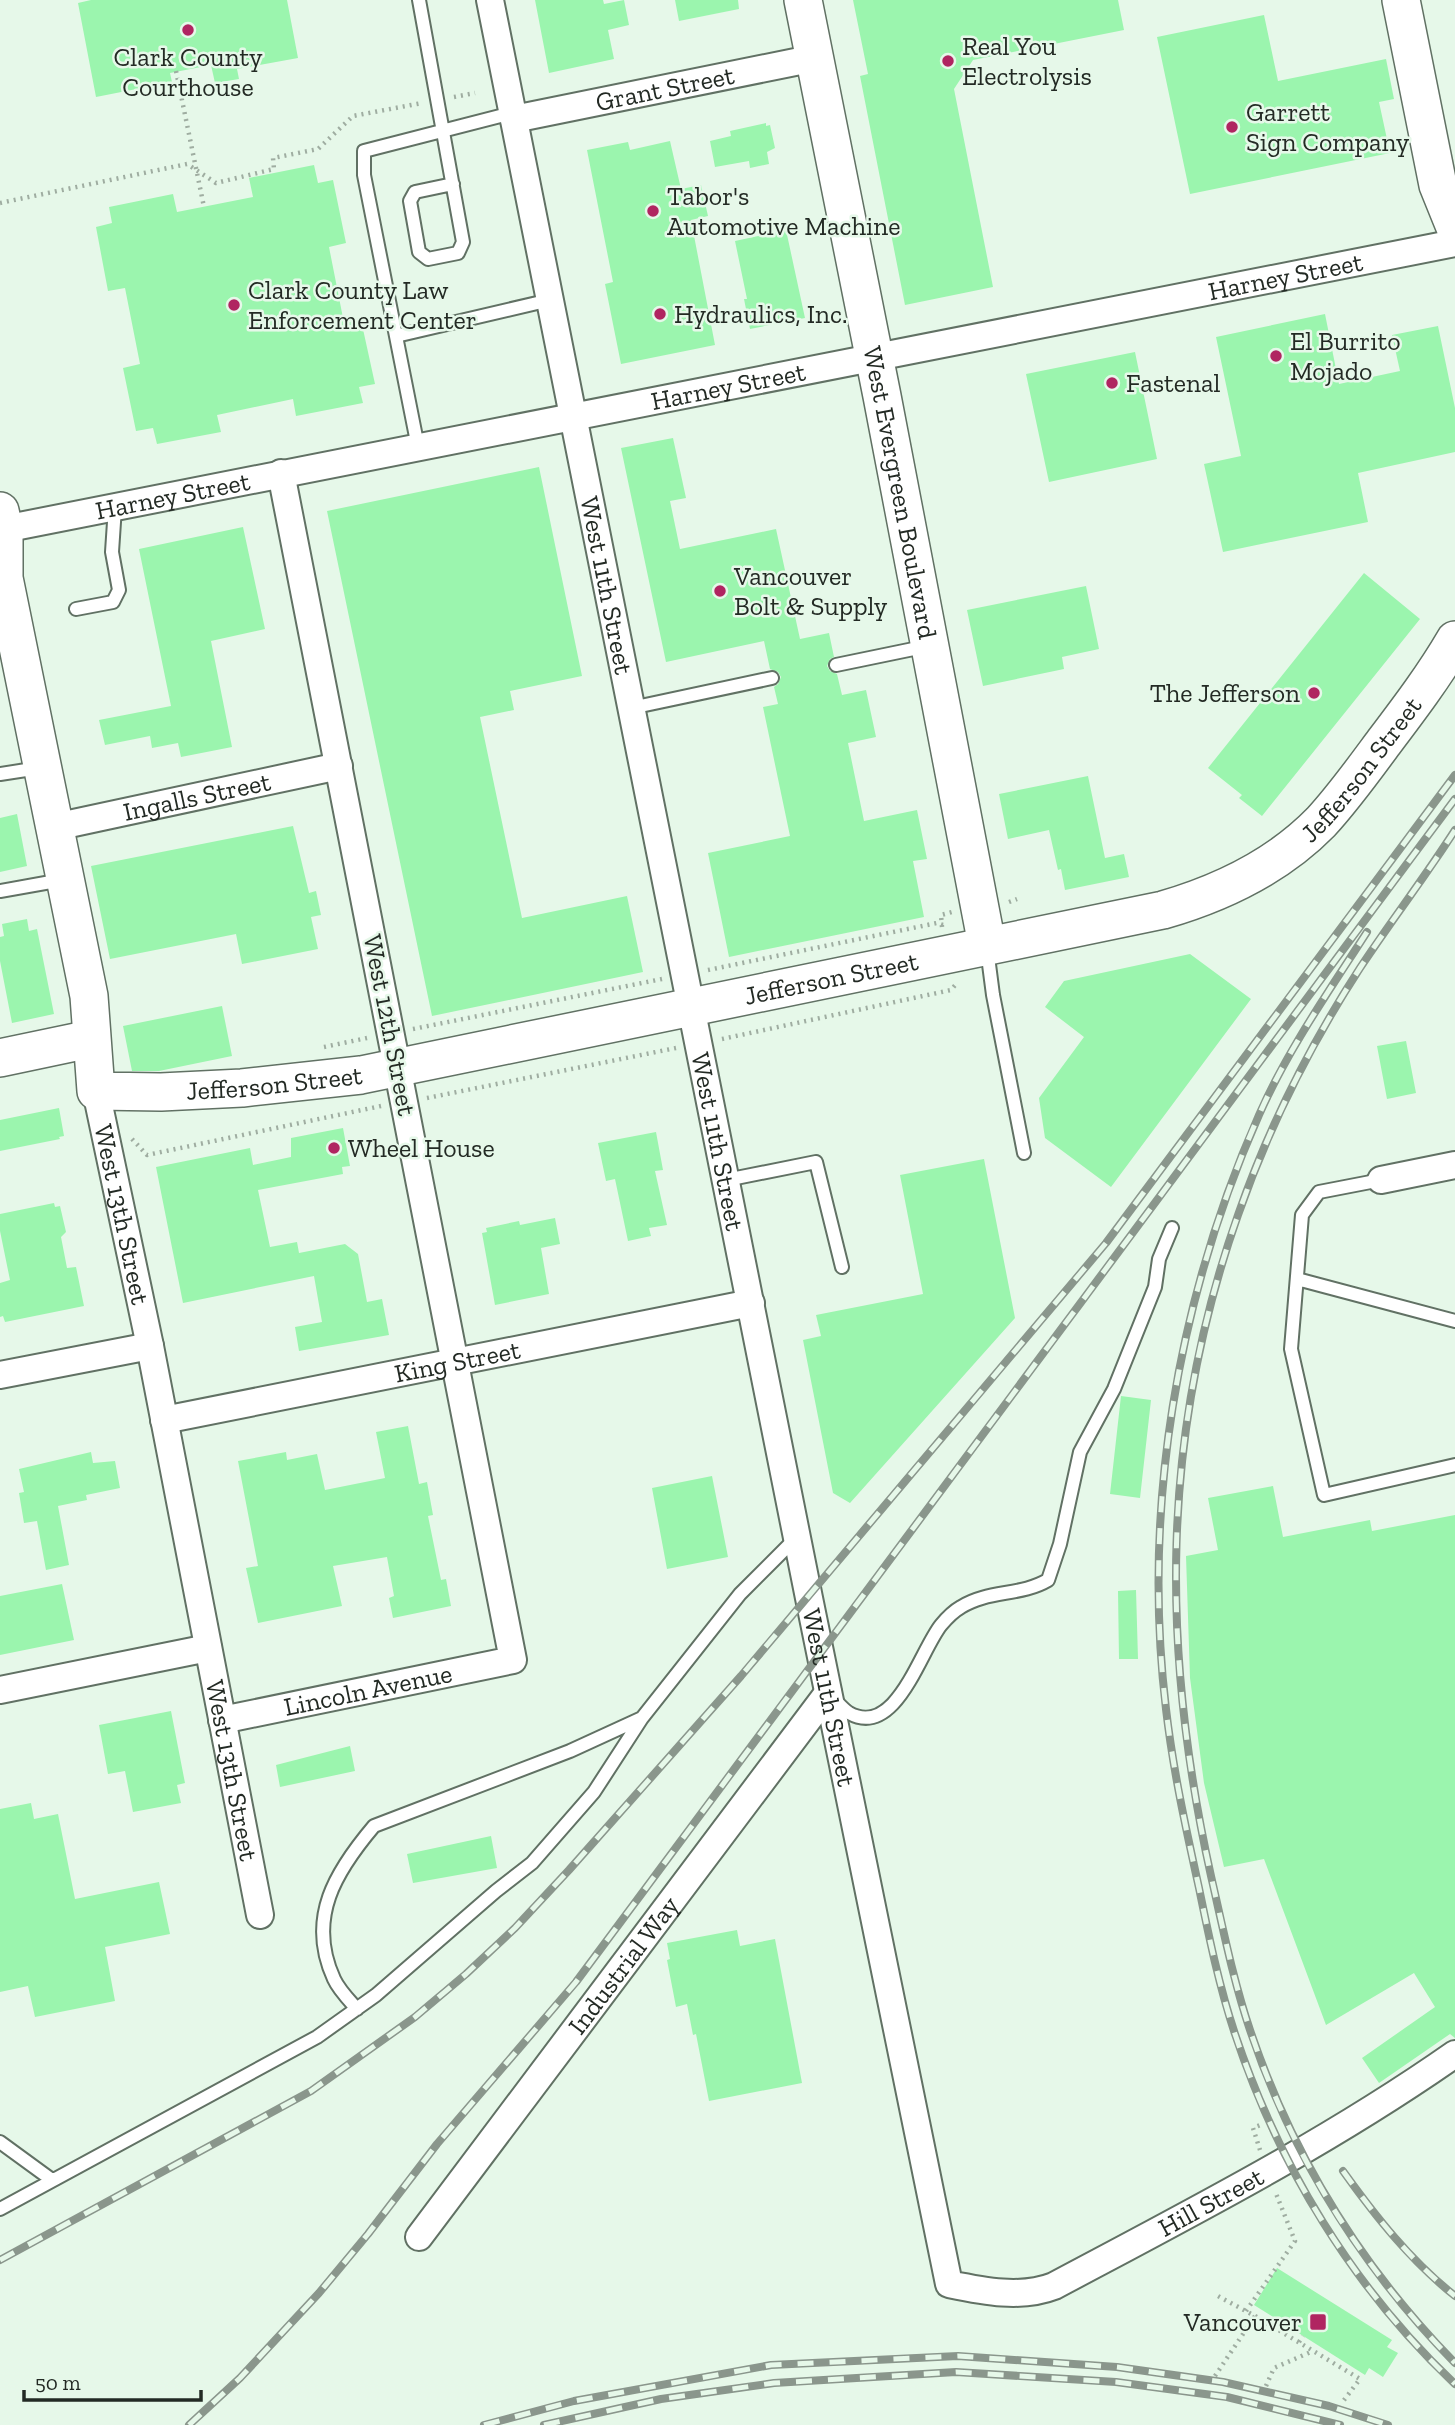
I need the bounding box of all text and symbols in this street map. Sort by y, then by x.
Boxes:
marker: Clark County Courthouse [180,22,196,38]
place label: Real You Electrolysis [962,30,1092,92]
place label: Clark County Courthouse [113,41,263,103]
marker: Real You Electrolysis [940,53,956,69]
street label: Grant Street [593,59,737,118]
place label: Garrett Sign Company [1246,96,1410,158]
marker: Garrett Sign Company [1224,119,1240,135]
place label: Tabor's Automotive Machine [667,180,900,242]
marker: Tabor's Automotive Machine [645,203,661,219]
street label: Harney Street [1205,246,1366,307]
place label: Clark County Law Enforcement Center [248,274,477,336]
marker: Clark County Law Enforcement Center [226,297,242,313]
place label: Hydraulics, Inc. [674,298,848,330]
marker: Hydraulics, Inc. [652,306,668,322]
place label: El Burrito Mojado [1290,325,1401,387]
street label: West Evergreen Boulevard [856,343,944,641]
marker: El Burrito Mojado [1268,348,1284,364]
street label: Harney Street [648,355,808,417]
place label: Fastenal [1126,367,1220,399]
marker: Fastenal [1104,375,1120,391]
street label: Harney Street [93,465,253,527]
street label: West 11th Street [573,494,640,678]
place label: Vancouver Bolt & Supply [733,560,888,622]
marker: Vancouver Bolt & Supply [712,583,728,599]
place label: The Jefferson [1150,677,1300,709]
marker: The Jefferson [1306,685,1322,701]
street label: Jefferson Street [1294,690,1429,849]
street label: Ingalls Street [120,765,274,828]
street label: West 12th Street [357,932,423,1119]
street label: Jefferson Street [741,945,921,1012]
street label: West 11th Street [684,1050,751,1234]
street label: Jefferson Street [186,1059,364,1107]
street label: West 13th Street [87,1121,157,1308]
place label: Wheel House [348,1132,495,1164]
marker: Wheel House [326,1140,342,1156]
street label: King Street [392,1333,523,1390]
street label: West 11th Street [796,1606,863,1790]
street label: Lincoln Avenue [281,1657,455,1723]
street label: West 13th Street [199,1677,265,1864]
street label: Industrial Way [561,1889,686,2041]
street label: Hill Street [1153,2160,1269,2244]
place label: Vancouver [1183,2306,1302,2338]
marker: Vancouver [1308,2312,1328,2332]
scale bar [24,2358,201,2402]
text: 50 m [35,2370,81,2395]

